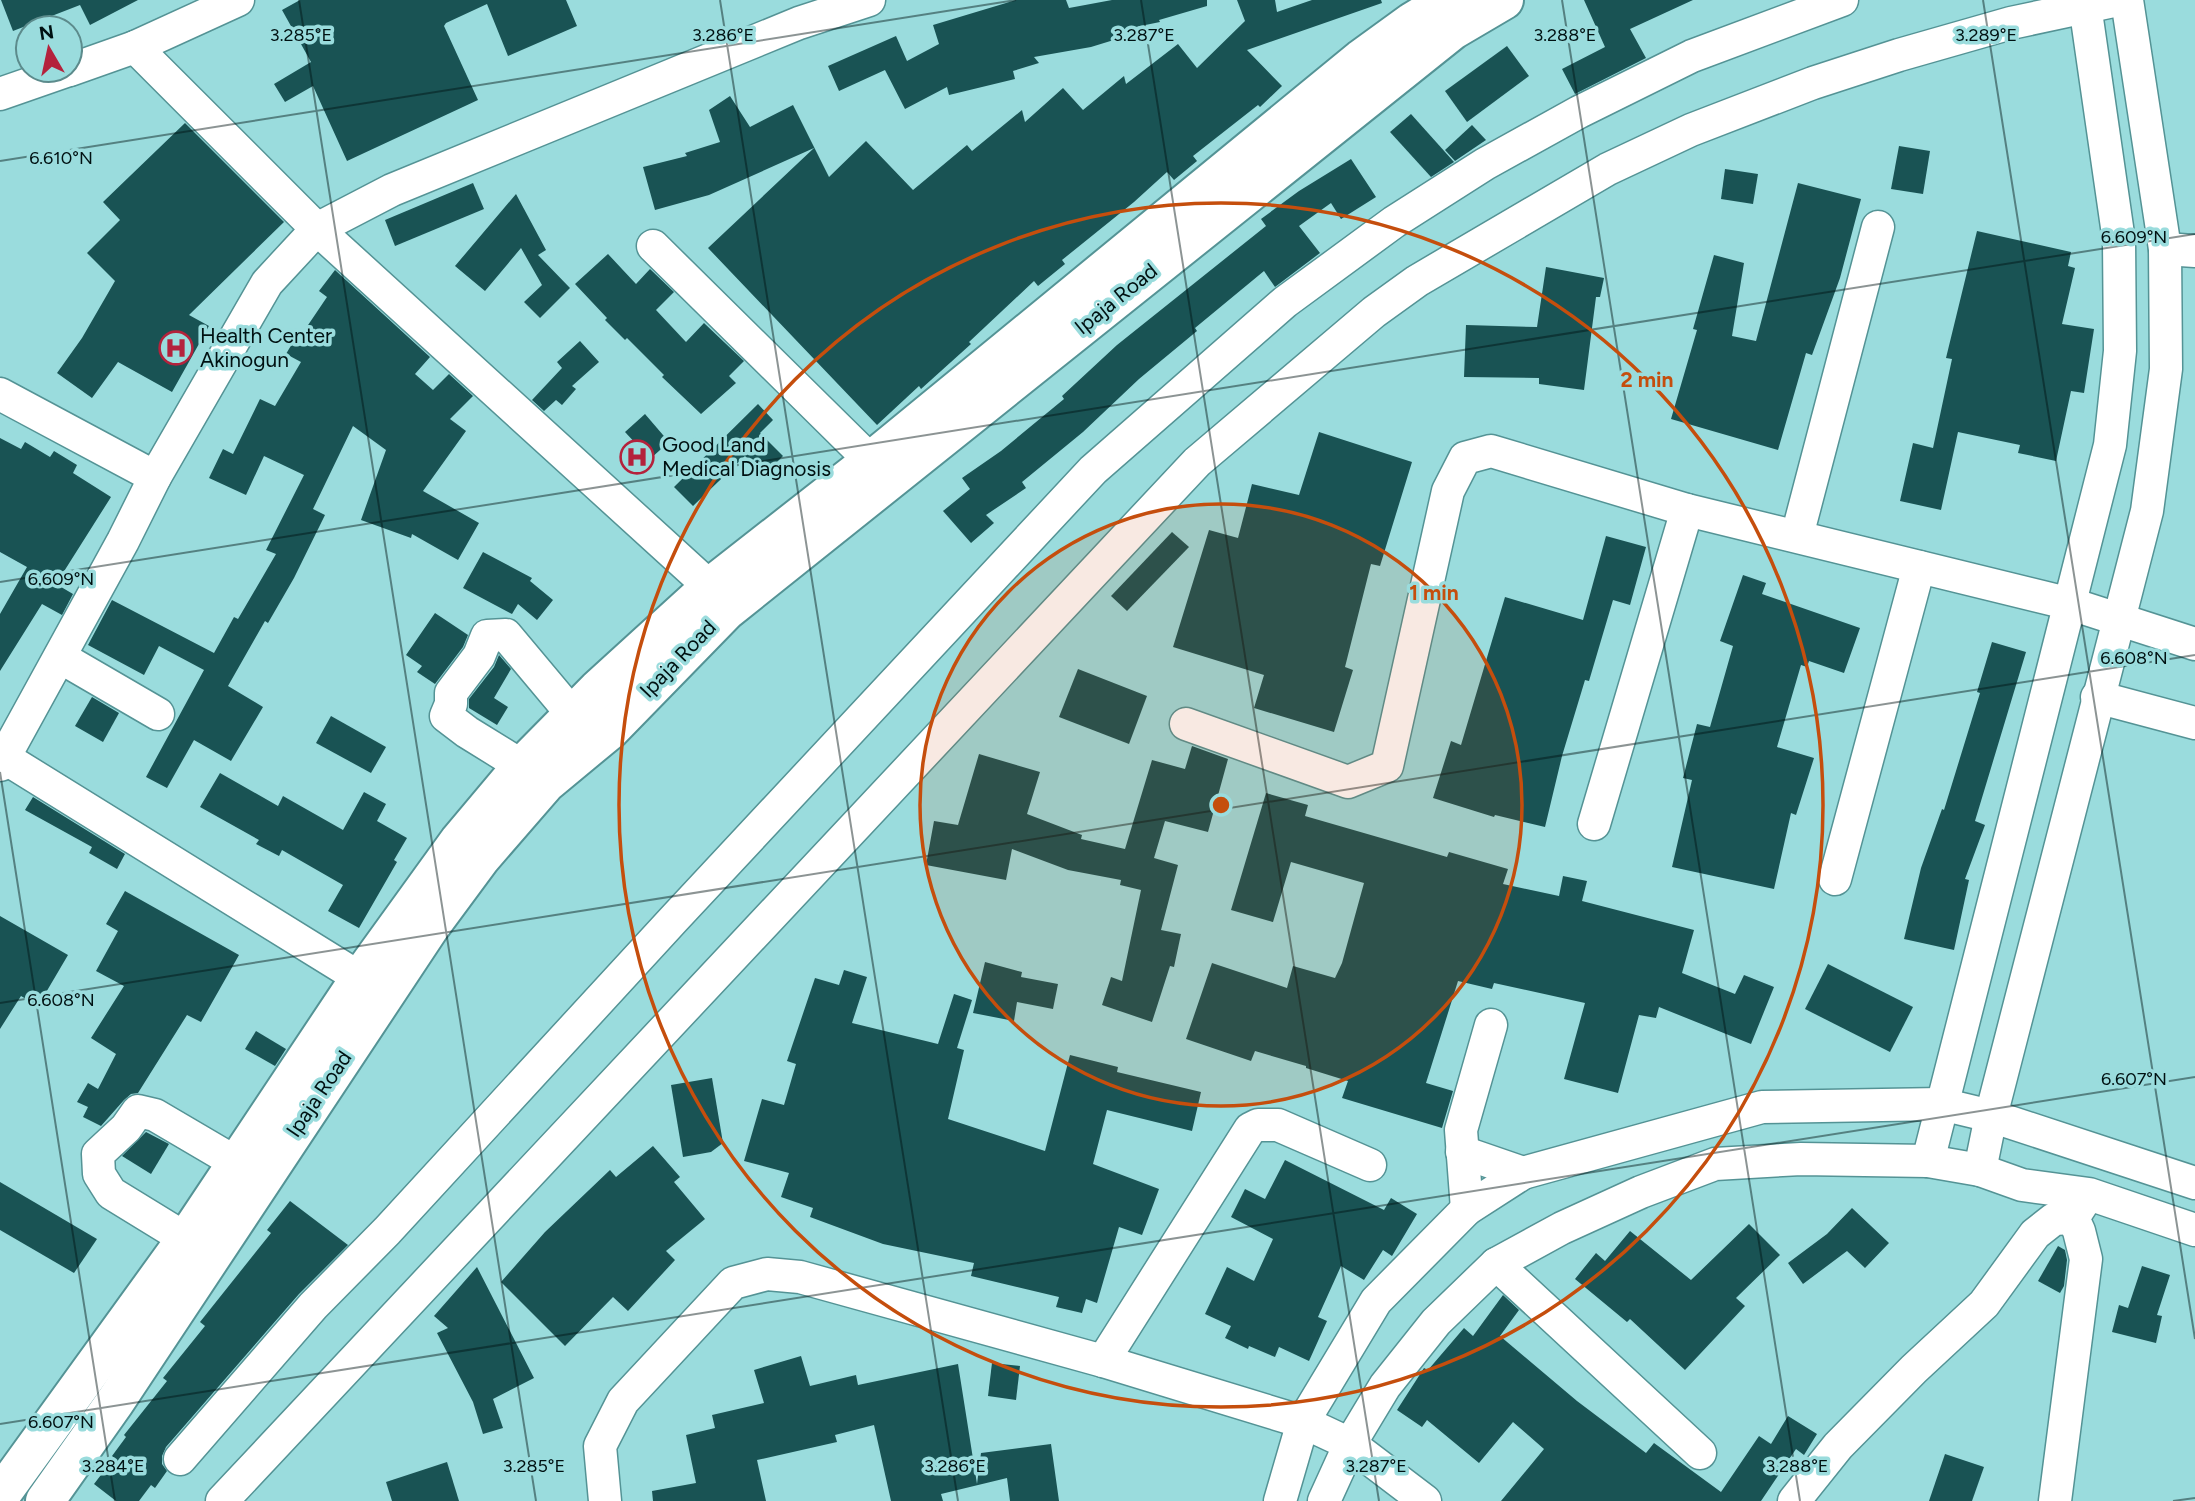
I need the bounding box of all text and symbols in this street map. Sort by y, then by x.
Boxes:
north arrow [14,14,84,84]
text: N [37,20,55,45]
text: 3.285°E [270,24,332,46]
text: 3.286°E [692,24,754,46]
text: 3.287°E [1113,24,1175,46]
text: 3.288°E [1534,24,1597,46]
text: 3.289°E [1955,24,2017,46]
text: 6.610°N [29,147,93,169]
text: 6.609°N [2101,226,2167,248]
street label: Ipaja Road [1069,258,1162,339]
place label: Health Center Akinogun [200,323,332,372]
hospital icon: Health Center Akinogun [157,329,195,367]
text: 2 min [1621,367,1673,392]
place label: Good Land Medical Diagnosis [662,432,831,481]
hospital icon: Good Land Medical Diagnosis [618,438,656,476]
text: 6.609°N [28,568,94,590]
text: 1 min [1409,580,1459,605]
street label: Ipaja Road [634,614,721,703]
text: 6.608°N [2100,647,2168,669]
centre of rings [1209,793,1233,817]
text: 6.608°N [27,989,95,1011]
street label: Ipaja Road [281,1046,357,1142]
text: 6.607°N [2101,1068,2167,1090]
text: 6.607°N [28,1411,94,1433]
text: 3.284°E [81,1455,145,1477]
text: 3.285°E [503,1455,565,1477]
text: 3.286°E [924,1455,986,1477]
text: 3.287°E [1345,1455,1407,1477]
text: 3.288°E [1766,1455,1829,1477]

